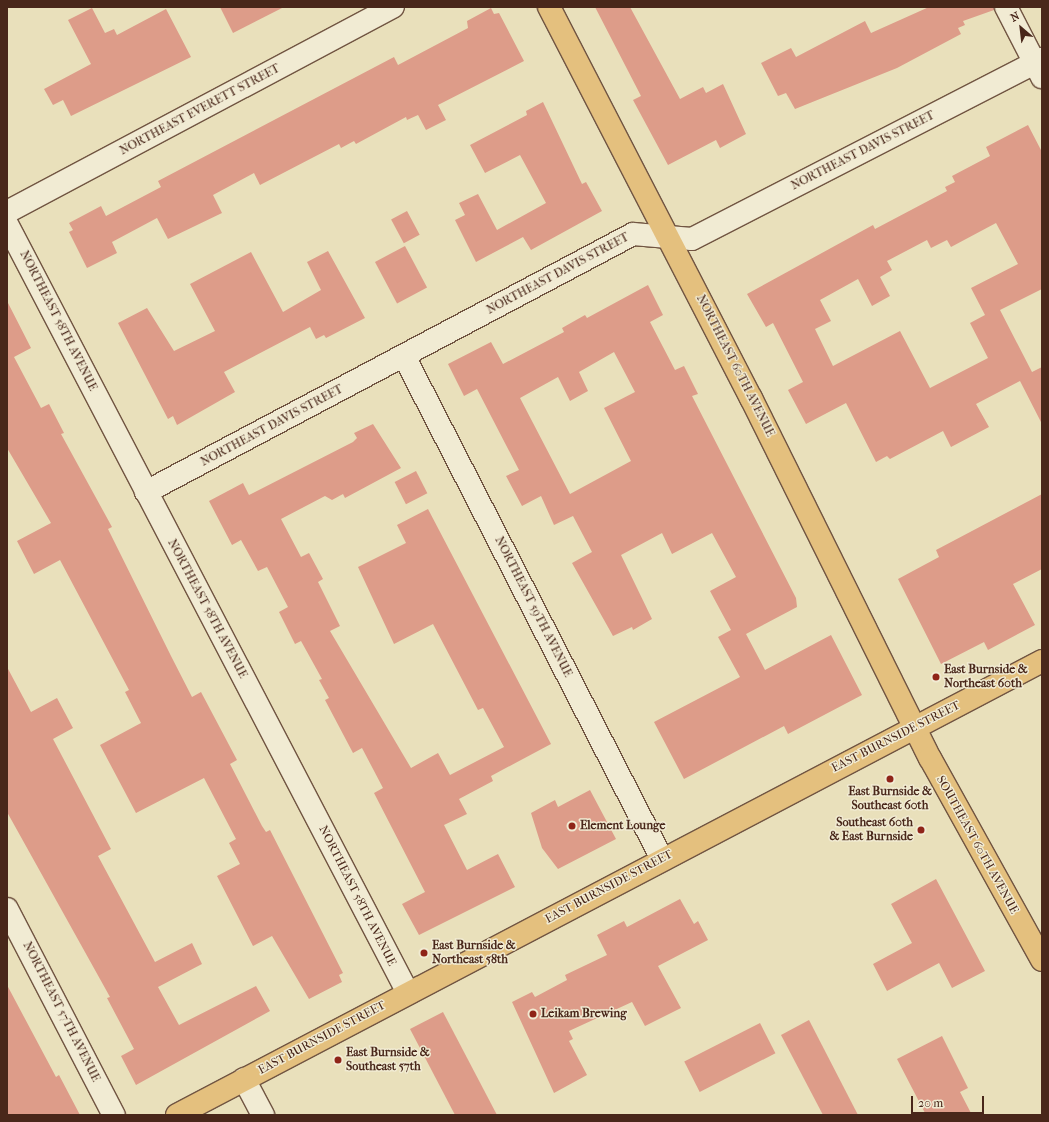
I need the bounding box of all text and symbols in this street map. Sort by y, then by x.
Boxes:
north arrow [1001,8,1041,48]
text: N [1008,9,1022,25]
street label: NORTHEAST EVERETT STREET [117,62,283,158]
street label: NORTHEAST DAVIS STREET [789,108,937,194]
street label: NORTHEAST DAVIS STREET [484,230,632,318]
street label: NORTHEAST 58TH AVENUE [16,248,100,394]
street label: NORTHEAST 60TH AVENUE [693,293,777,439]
street label: NORTHEAST DAVIS STREET [198,382,346,470]
street label: NORTHEAST 59TH AVENUE [491,534,575,680]
street label: NORTHEAST 58TH AVENUE [164,537,250,681]
place label: East Burnside & Northeast 60th [944,663,1028,691]
marker: East Burnside & Northeast 60th [931,672,941,682]
street label: EAST BURNSIDE STREET [829,698,963,776]
street label: SOUTHEAST 60TH AVENUE [933,773,1021,917]
marker: East Burnside & Southeast 60th [885,774,895,784]
place label: East Burnside & Southeast 60th [848,785,932,813]
place label: Southeast 60th & East Burnside [829,816,913,844]
place label: Element Lounge [580,819,665,833]
marker: Element Lounge [567,821,577,831]
street label: NORTHEAST 58TH AVENUE [315,823,399,969]
marker: Southeast 60th & East Burnside [916,825,926,835]
street label: EAST BURNSIDE STREET [543,847,675,927]
place label: East Burnside & Northeast 58th [432,939,516,967]
street label: NORTHEAST 57TH AVENUE [19,940,103,1084]
marker: East Burnside & Northeast 58th [419,948,429,958]
street label: EAST BURNSIDE STREET [256,998,388,1078]
place label: Leikam Brewing [541,1007,627,1021]
marker: Leikam Brewing [528,1009,538,1019]
place label: East Burnside & Southeast 57th [346,1046,430,1074]
marker: East Burnside & Southeast 57th [333,1055,343,1065]
scale bar [913,1088,986,1114]
text: 20 m [918,1096,943,1110]

